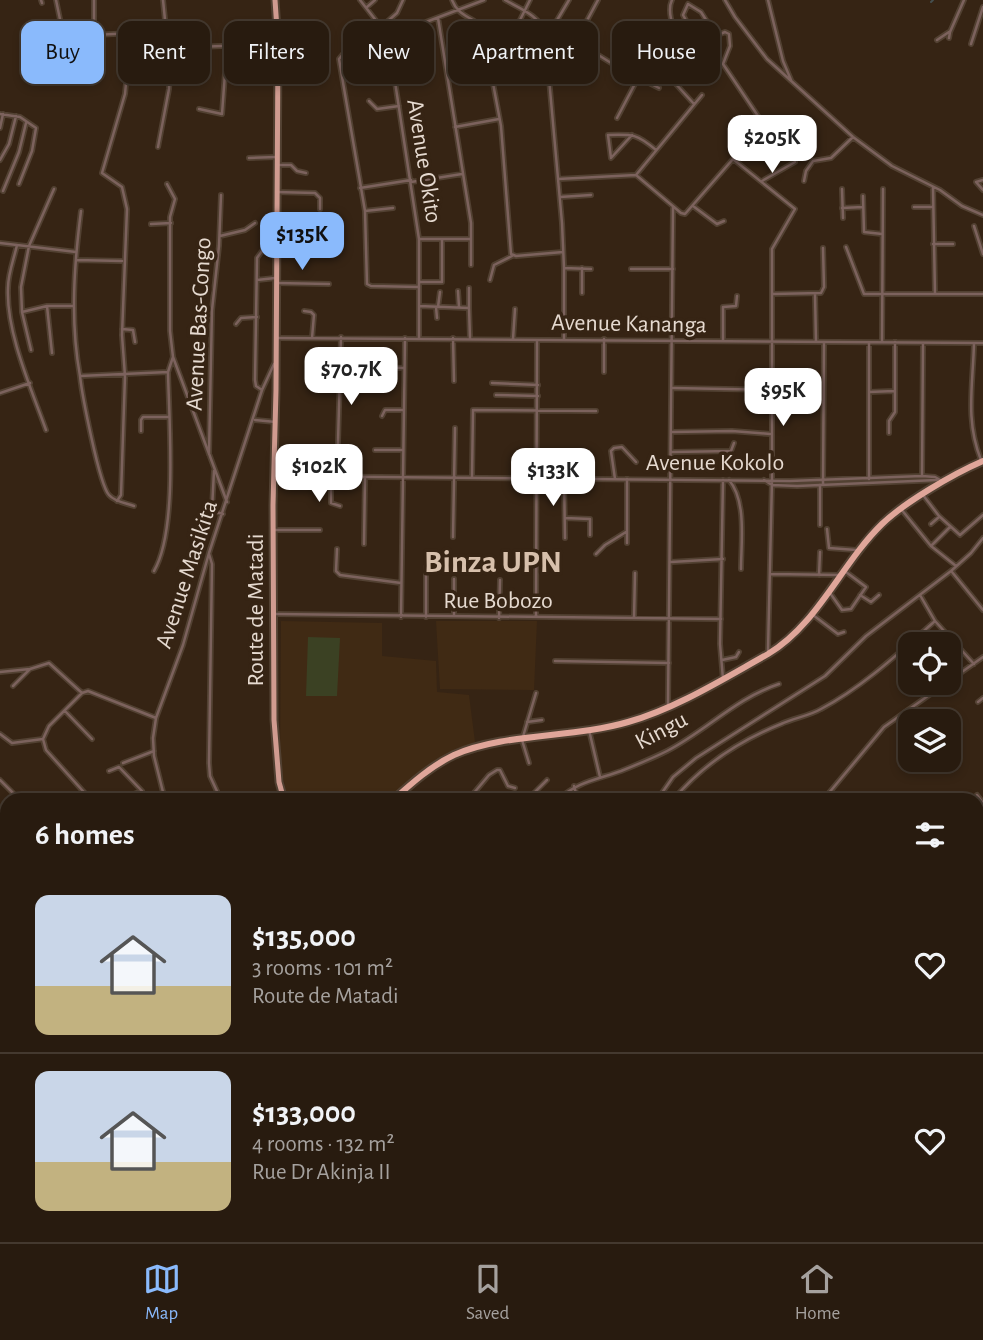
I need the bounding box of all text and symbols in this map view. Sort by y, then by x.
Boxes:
chip: Buy [21,21,104,84]
chip: Rent [118,21,210,84]
chip: Filters [224,21,329,84]
chip: New [343,21,434,84]
chip: Apartment [448,21,598,84]
chip: House [612,21,720,84]
street label: Avenue Okito [402,98,446,225]
pin: $205K [723,116,821,175]
text: $205K [744,126,800,149]
pin: $135K [253,212,351,272]
text: $135K [276,223,328,246]
street label: Avenue Bas-Congo [182,237,216,411]
street label: Avenue Kananga [551,311,707,337]
pin: $70.7K [294,348,408,407]
text: $70.7K [321,358,381,381]
pin: $95K [742,368,824,428]
text: $95K [761,379,805,402]
pin: $102K [270,444,368,504]
pin: $133K [504,448,602,508]
street label: Avenue Kokolo [646,451,784,475]
text: $102K [292,455,346,478]
text: $133K [527,459,579,482]
street label: Avenue Masikita [152,497,222,651]
street label: Route de Matadi [244,533,268,687]
district label: Binza UPN [424,546,562,578]
street label: Rue Bobozo [443,589,553,613]
map controls [898,632,961,772]
button: locate [898,632,961,695]
street label: Kingu [631,707,691,754]
button: layers [898,709,961,772]
icon: filters [911,816,949,854]
text: 6 homes [35,820,135,850]
text: $135,000 [252,922,356,952]
icon: home [91,923,175,1007]
icon: heart [911,946,949,984]
text: 3 rooms · 101 m² [252,957,393,980]
text: Route de Matadi [252,985,399,1008]
text: $133,000 [252,1098,356,1128]
icon: home [91,1099,175,1183]
icon: heart [911,1122,949,1160]
text: 4 rooms · 132 m² [252,1133,394,1156]
text: Rue Dr Akinja II [252,1161,391,1184]
tab: Map [143,1260,181,1325]
tab: Saved [466,1260,509,1325]
tab: Home [795,1260,840,1325]

